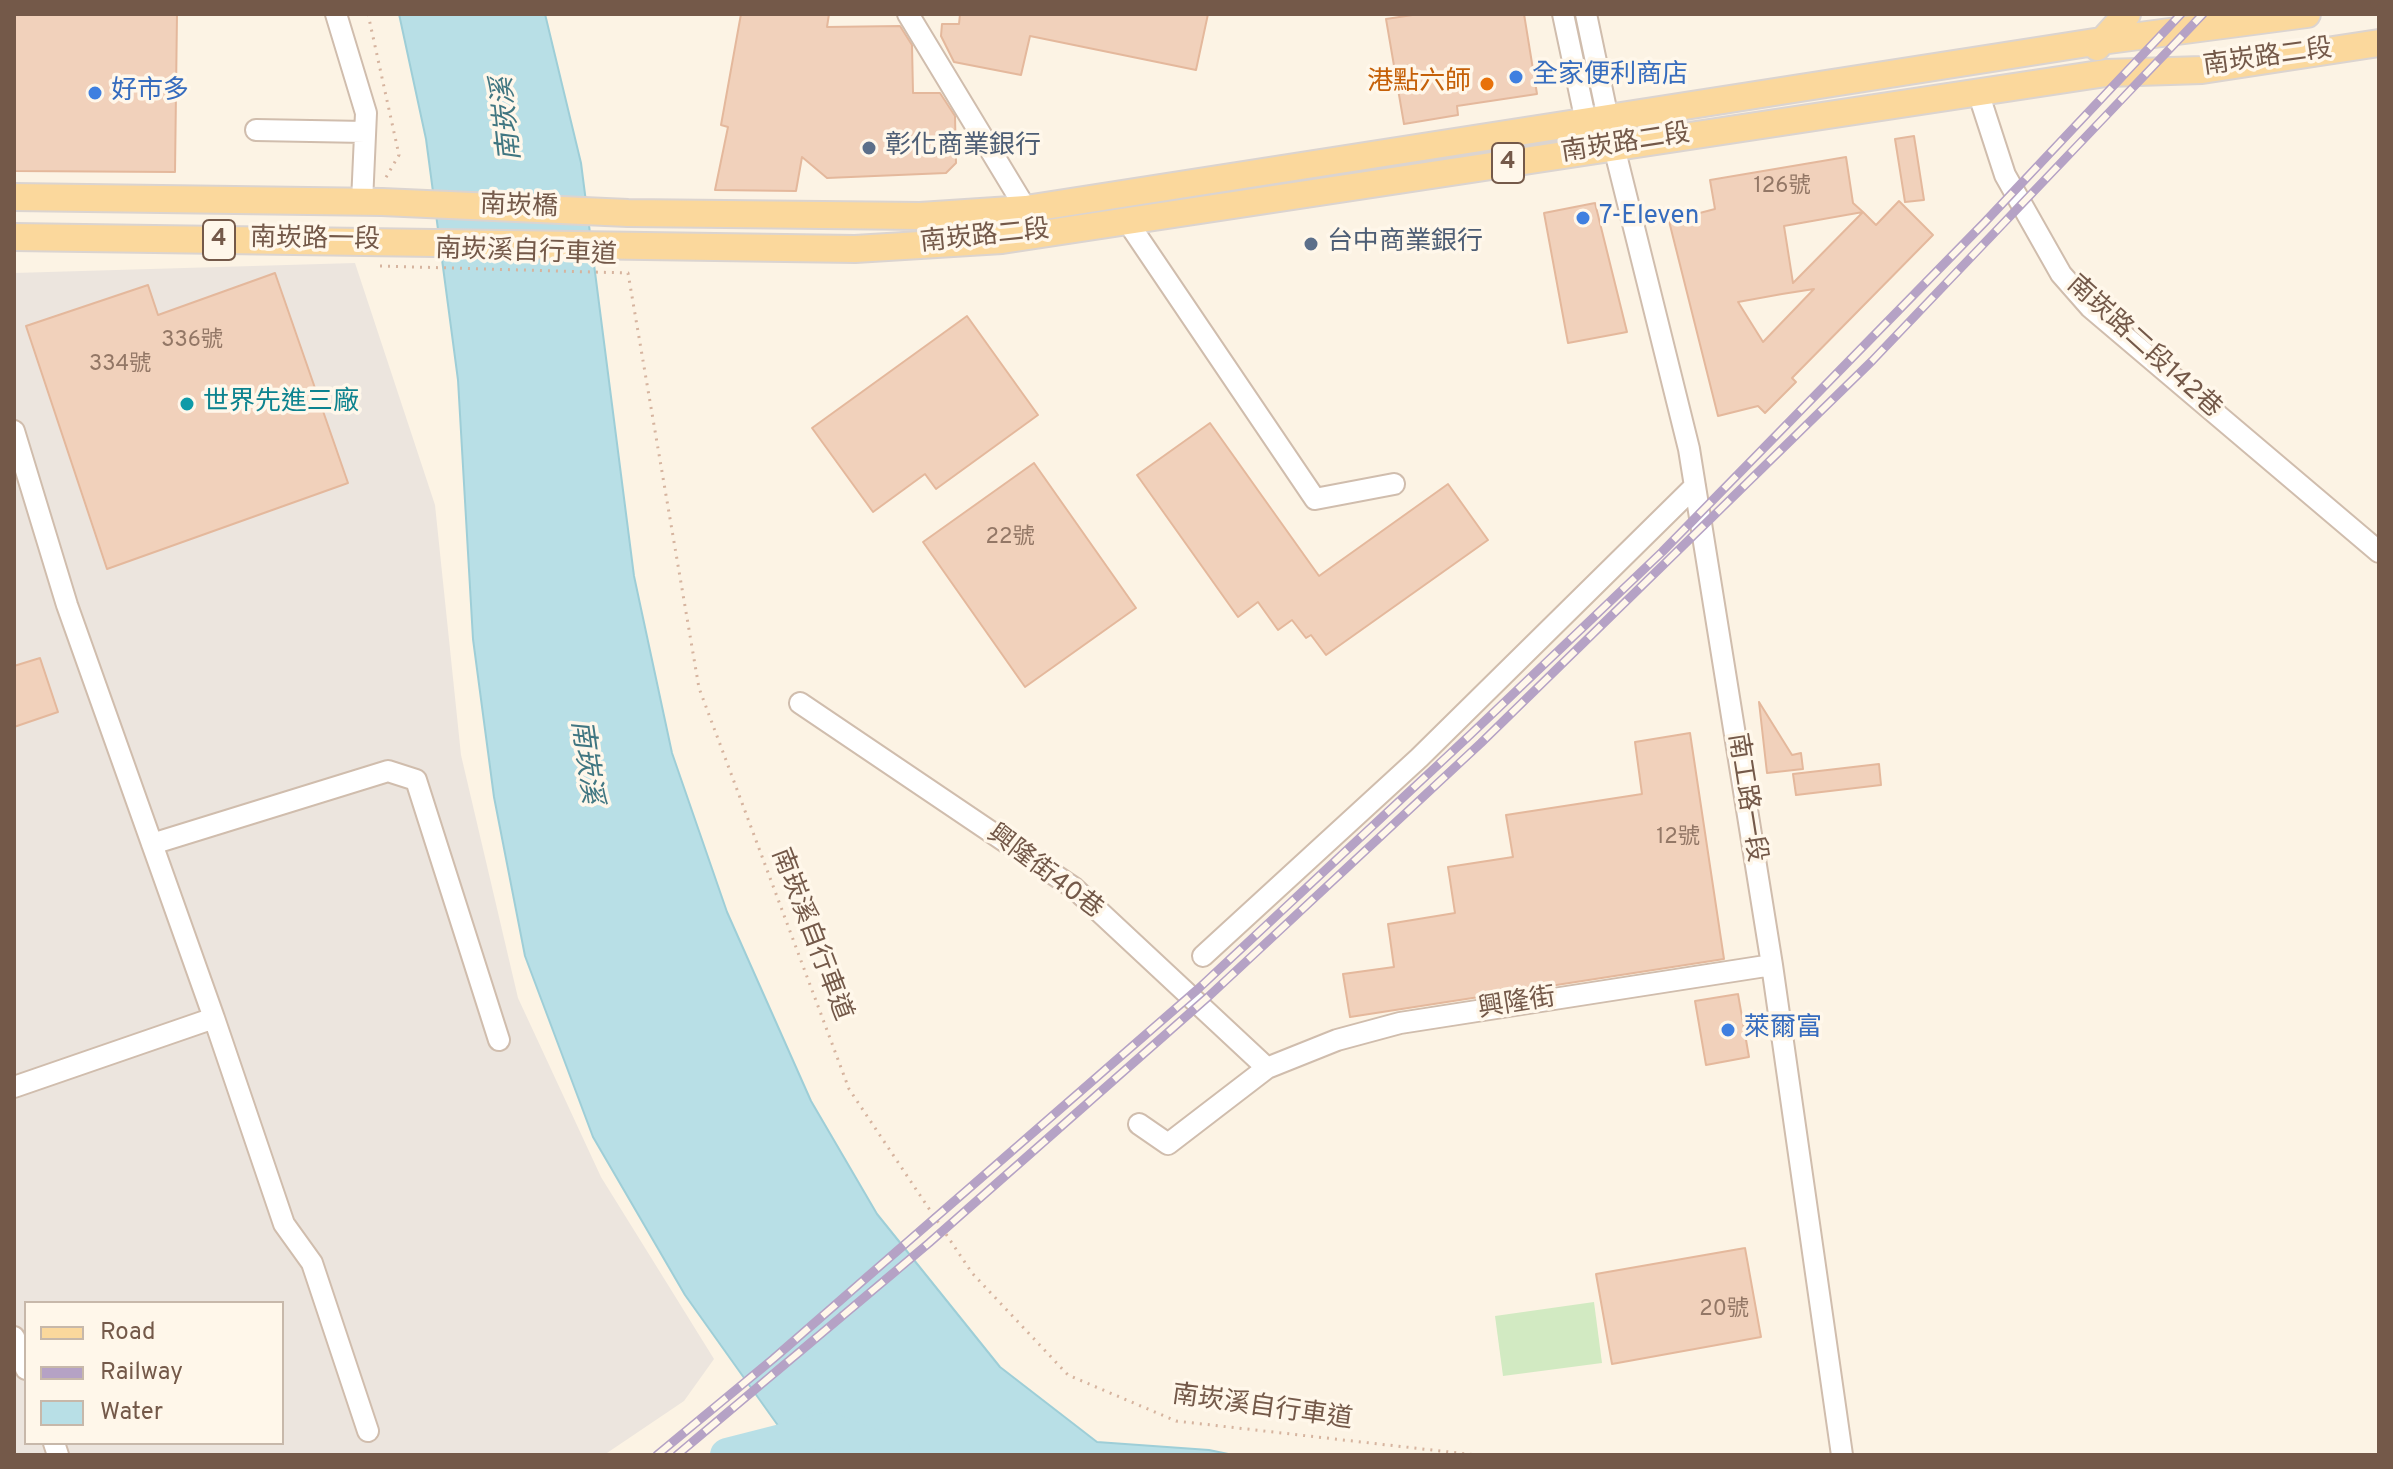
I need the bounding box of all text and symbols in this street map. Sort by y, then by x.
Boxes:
street label: 南崁路二段 [2201,35,2335,83]
place label: 全家便利商店 [1532,61,1688,93]
place label: 港點六師 [1367,68,1471,100]
marker: 全家便利商店 [1507,68,1525,86]
water label: 南崁溪 [488,75,530,163]
marker: 港點六師 [1478,75,1496,93]
place label: 好市多 [111,77,189,109]
marker: 好市多 [86,84,104,102]
street label: 南崁路二段 [1559,119,1693,171]
place label: 彰化商業銀行 [885,132,1041,164]
marker: 彰化商業銀行 [860,139,878,157]
road number: 4 [1492,143,1524,183]
house number: 126號 [1754,175,1810,201]
street label: 南崁橋 [479,191,559,225]
place label: 7-Eleven [1599,202,1699,234]
marker: 7-Eleven [1574,209,1592,227]
street label: 南崁路二段 [919,216,1051,260]
road number: 4 [203,220,235,260]
street label: 南崁路一段 [250,224,380,258]
place label: 台中商業銀行 [1327,228,1483,260]
street label: 南崁溪自行車道 [435,235,617,273]
marker: 台中商業銀行 [1302,235,1320,253]
street label: 南崁路二段142巷 [2059,270,2227,426]
house number: 336號 [161,329,223,355]
house number: 334號 [89,353,151,379]
place label: 世界先進三廠 [203,388,359,420]
marker: 世界先進三廠 [178,395,196,413]
house number: 22號 [986,526,1034,552]
water label: 南崁溪 [562,718,606,806]
street label: 南工路一段 [1719,731,1771,865]
street label: 興隆街40巷 [980,819,1108,927]
house number: 12號 [1656,826,1700,852]
street label: 南崁溪自行車道 [763,844,857,1026]
street label: 興隆街 [1476,983,1558,1027]
place label: 萊爾富 [1744,1014,1822,1046]
marker: 萊爾富 [1719,1021,1737,1039]
house number: 20號 [1699,1298,1749,1324]
legend [24,1301,284,1445]
text: Road [100,1318,156,1348]
text: Railway [100,1358,183,1388]
street label: 南崁溪自行車道 [1170,1381,1354,1437]
text: Water [100,1398,163,1428]

